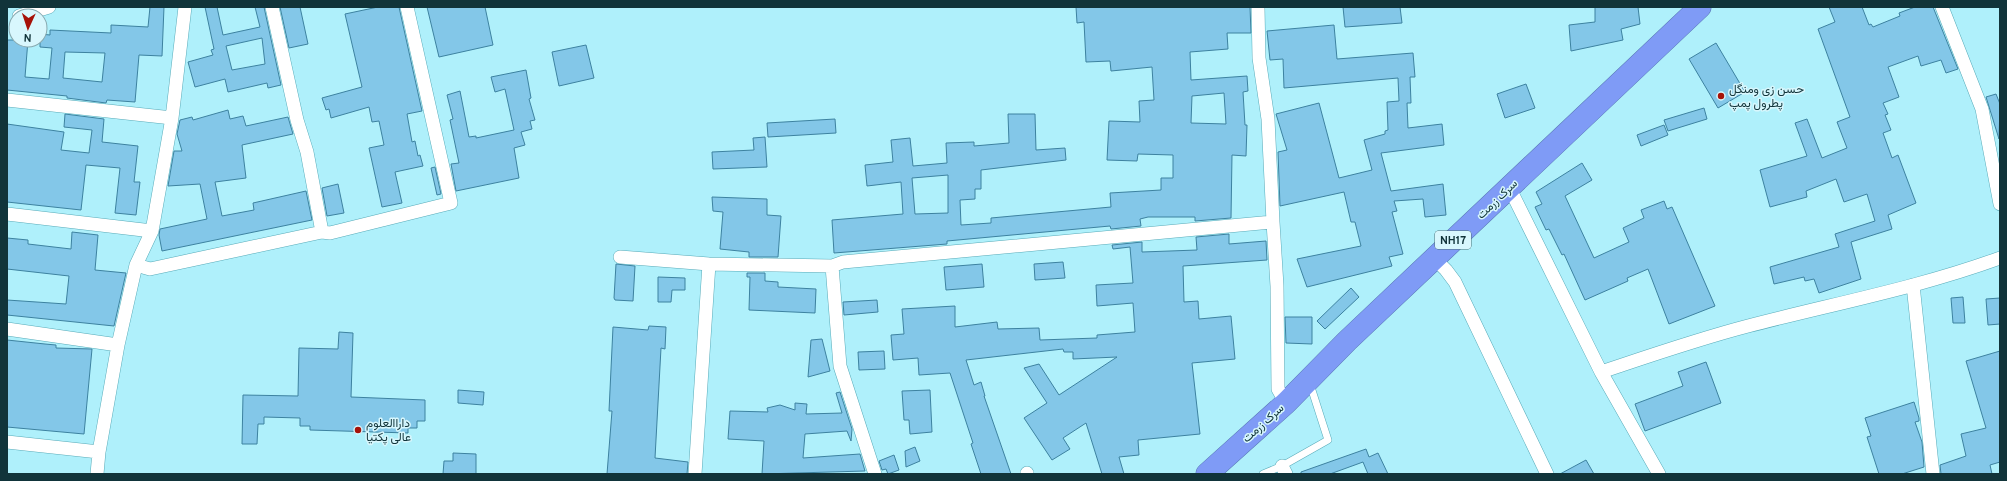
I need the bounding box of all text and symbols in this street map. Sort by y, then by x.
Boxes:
north arrow [8,8,48,48]
text: N [23,30,32,44]
place label: حسن زی ومنگل پطرول پمپ [1729,82,1804,112]
marker: حسن زی ومنگل پطرول پمپ [1716,91,1726,101]
street label: سرک زرمت [1474,176,1522,223]
road number: NH17 [1435,231,1471,249]
street label: سرک زرمت [1239,401,1288,447]
place label: داراالعلوم عالی پکتیا [366,416,411,446]
marker: داراالعلوم عالی پکتیا [353,425,363,435]

